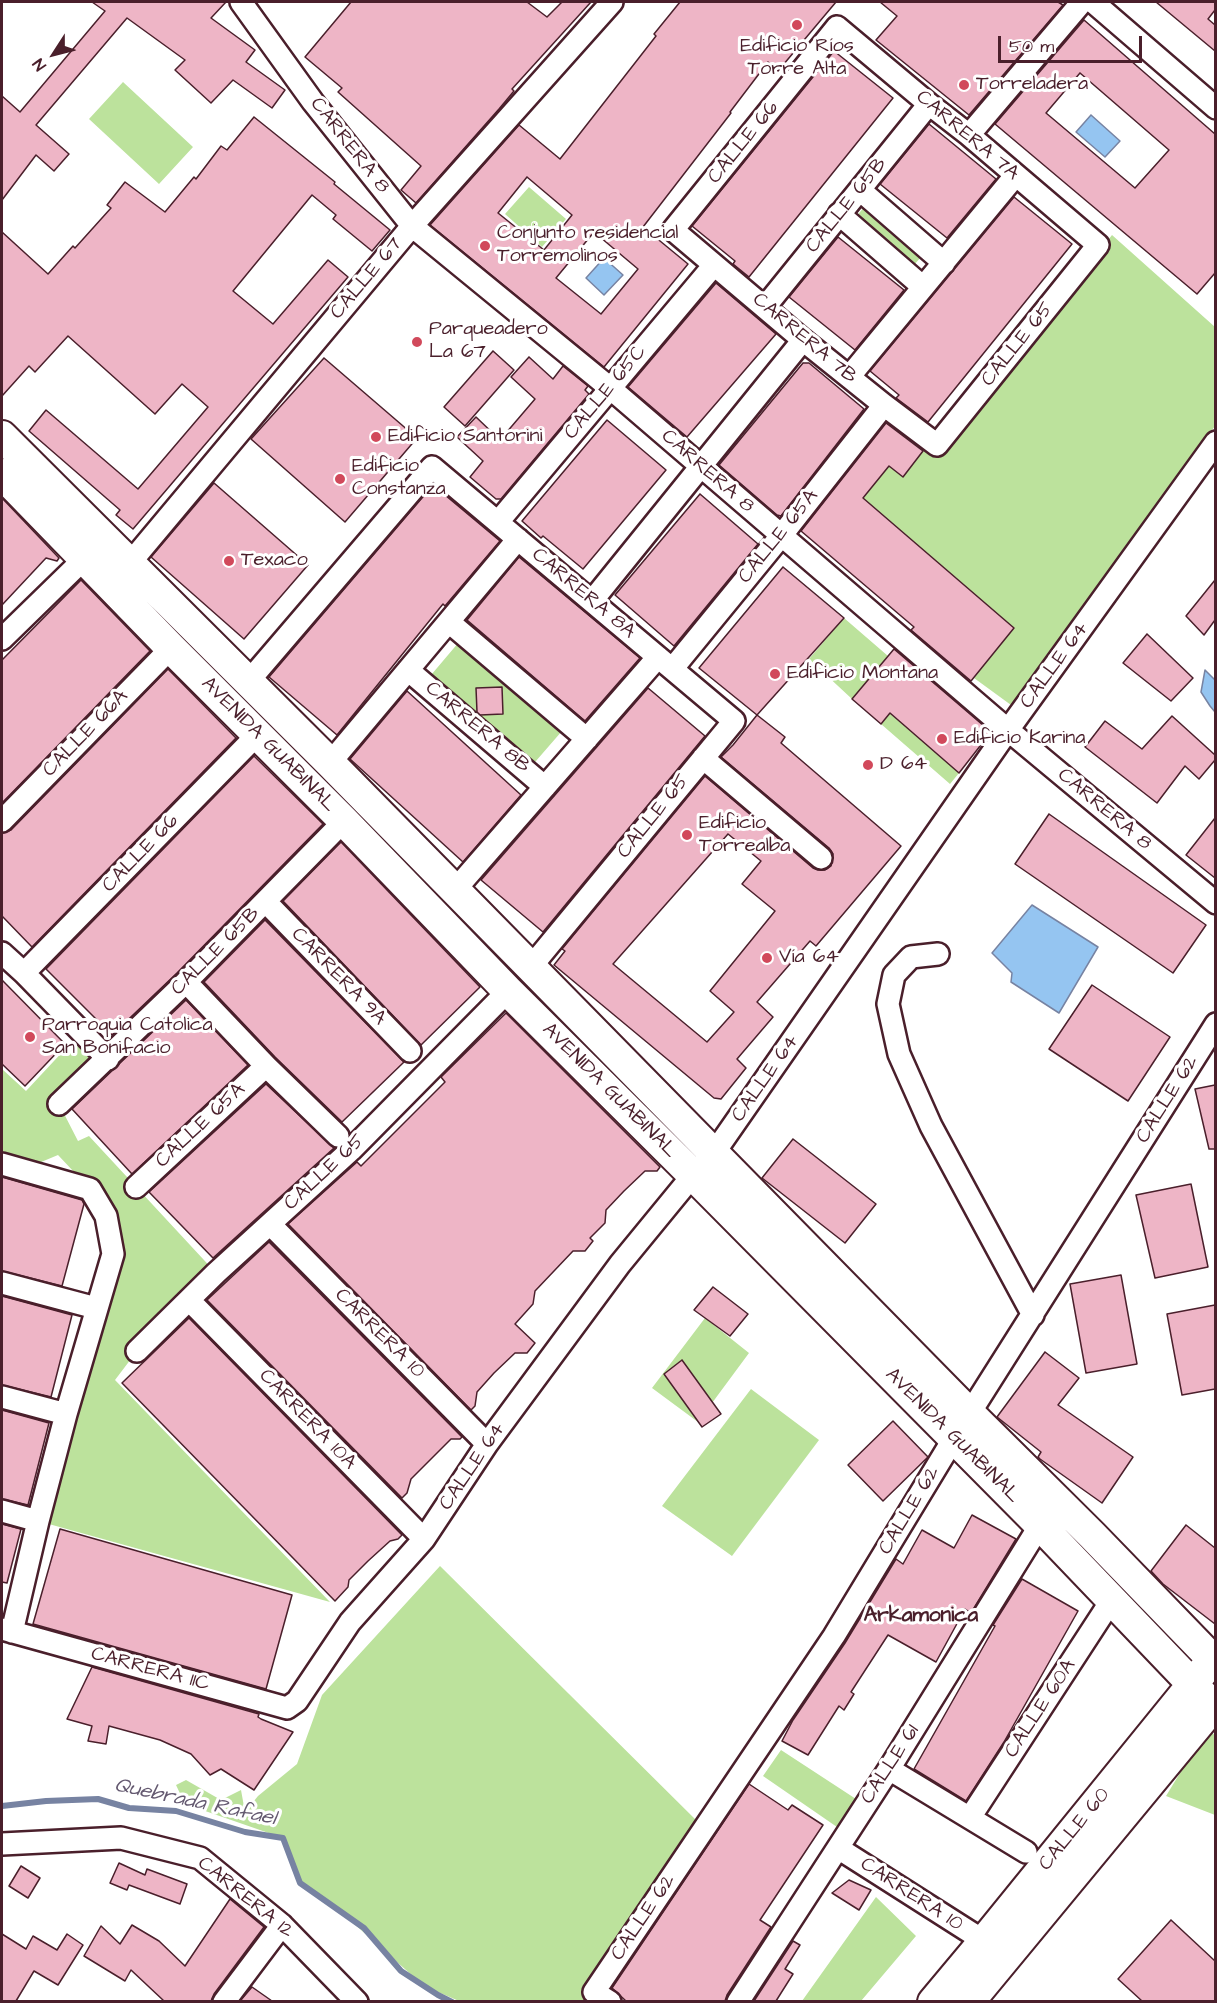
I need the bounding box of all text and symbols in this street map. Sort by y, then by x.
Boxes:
marker: Edificio Ríos Torre Alta [790,18,804,32]
north arrow [24,24,84,84]
scale bar [1001,24,1145,62]
text: 50 m [1009,34,1054,59]
place label: Edificio Ríos Torre Alta [740,35,854,82]
text: N [28,54,51,75]
place label: Torreladera [976,73,1088,97]
marker: Torreladera [957,78,971,92]
street label: CARRERA 7A [910,86,1024,186]
street label: CARRERA 8 [304,93,394,199]
street label: CALLE 66 [703,97,785,189]
street label: CALLE 65B [801,154,893,258]
place label: Conjunto residencial Torremolinos [497,222,678,269]
street label: CALLE 67 [326,233,408,325]
marker: Conjunto residencial Torremolinos [478,239,492,253]
street label: CARRERA 7B [747,288,861,390]
street label: CALLE 65 [977,298,1059,392]
place label: Parqueadero La 67 [429,318,548,365]
marker: Parqueadero La 67 [410,335,424,349]
street label: CALLE 65C [560,341,652,445]
place label: Edificio Santorini [388,425,542,449]
street label: CARRERA 8 [656,425,758,519]
marker: Edificio Santorini [369,430,383,444]
place label: Edificio Constanza [352,455,446,502]
marker: Edificio Constanza [333,472,347,486]
street label: CALLE 65A [734,485,824,589]
street label: CARRERA 8A [526,544,640,644]
place label: Texaco [241,549,308,573]
marker: Texaco [222,554,236,568]
street label: CALLE 64 [1016,618,1094,714]
place label: Edificio Montana [787,662,938,686]
marker: Edificio Montana [768,667,782,681]
street label: AVENIDA GUABINAL [196,673,340,817]
street label: CARRERA 8B [420,677,534,779]
street label: CALLE 66A [38,685,134,783]
place label: Edificio Karina [954,727,1085,751]
marker: Edificio Karina [935,732,949,746]
place label: D 64 [880,753,927,777]
marker: D 64 [861,758,875,772]
street label: CARRERA 8 [1052,764,1156,856]
street label: CALLE 65 [613,770,695,864]
street label: CALLE 66 [98,810,184,898]
place label: Edificio Torrealba [699,812,790,859]
marker: Edificio Torrealba [680,828,694,842]
street label: CALLE 65B [167,903,265,1001]
street label: CARRERA 9A [285,923,391,1031]
place label: Vía 64 [779,946,839,970]
marker: Vía 64 [760,951,774,965]
place label: Parroquia Catolica San Bonifacio [42,1014,213,1061]
street label: AVENIDA GUABINAL [537,1019,681,1163]
marker: Parroquia Catolica San Bonifacio [23,1030,37,1044]
street label: CALLE 64 [727,1031,805,1127]
street label: CALLE 62 [1132,1052,1204,1148]
street label: CALLE 65A [151,1078,251,1174]
street label: CALLE 65 [280,1130,370,1216]
street label: CARRERA 10 [329,1284,429,1384]
street label: AVENIDA GUABINAL [880,1364,1024,1508]
street label: CARRERA 10A [253,1365,361,1475]
street label: CALLE 64 [435,1419,511,1515]
street label: CALLE 62 [874,1463,946,1559]
district label: Arkamonica [864,1604,978,1630]
street label: CARRERA 11C [88,1643,212,1697]
street label: CALLE 60A [1000,1655,1082,1763]
street label: CALLE 61 [857,1721,925,1809]
water label: Quebrada Rafael [112,1774,278,1832]
street label: CALLE 60 [1034,1784,1116,1876]
street label: CARRERA 12 [192,1852,298,1944]
street label: CARRERA 10 [855,1853,967,1937]
street label: CALLE 62 [607,1870,681,1966]

